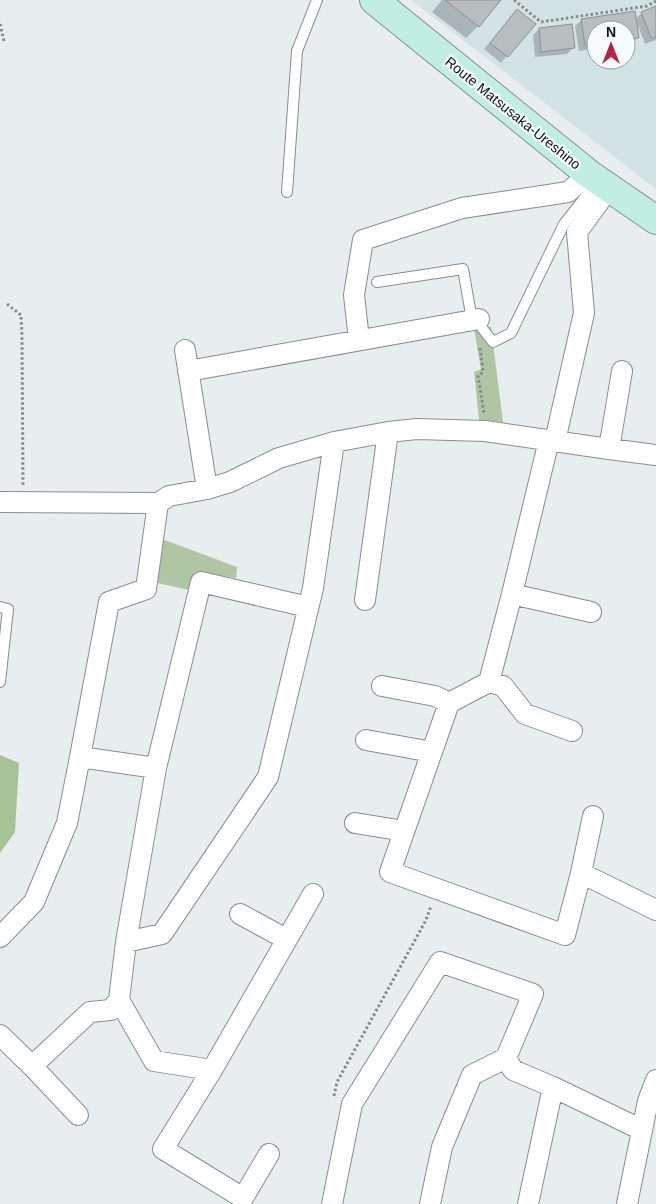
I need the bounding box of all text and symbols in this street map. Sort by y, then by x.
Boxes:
north arrow [586,20,636,70]
text: N [606,24,616,40]
street label: Route Matsusaka-Ureshino [442,53,584,173]

